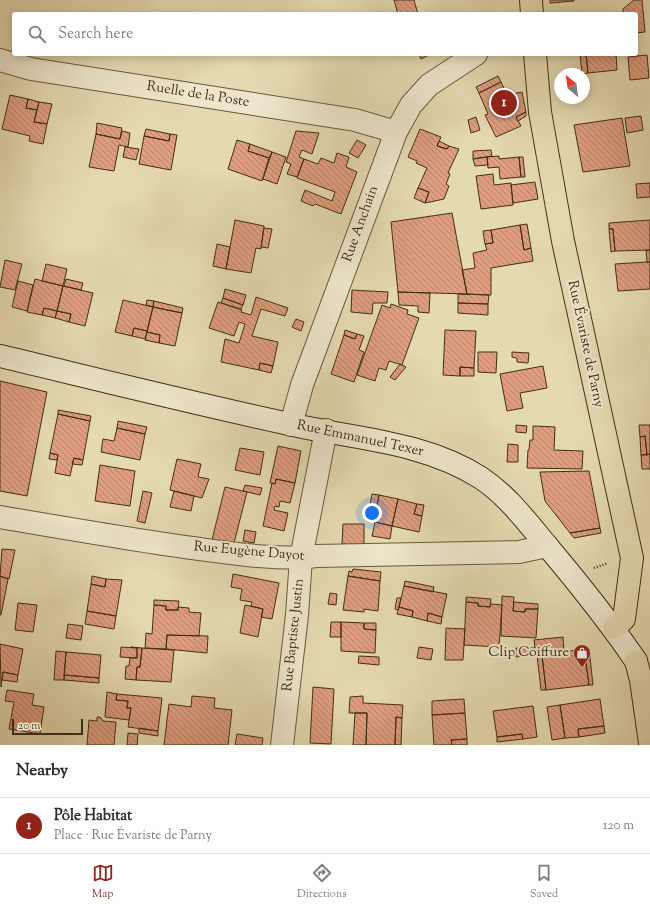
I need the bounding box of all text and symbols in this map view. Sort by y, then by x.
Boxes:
search box [12,12,638,56]
icon: search [26,23,48,45]
text: Search here [58,24,133,45]
north arrow [554,68,590,104]
street label: Ruelle de la Poste [145,77,251,113]
pin: 1 [491,88,517,118]
street label: Rue Anchain [338,183,384,265]
street label: Rue Évariste de Parny [562,279,608,409]
street label: Rue Emmanuel Texer [295,416,426,462]
your location [362,503,382,523]
street label: Rue Eugène Dayot [193,537,305,567]
street label: Rue Baptiste Justin [278,578,310,692]
place label: Clip Coiffure [488,643,569,663]
shop icon: Clip Coiffure [572,643,592,668]
scale bar [12,717,83,736]
text: 20 m [18,718,40,734]
text: Nearby [16,759,68,783]
text: Pôle Habitat [54,806,132,827]
text: 1 [27,817,31,835]
text: 120 m [603,817,634,835]
text: Place · Rue Évariste de Parny [54,827,212,845]
tab: Map [92,862,114,902]
tab: Directions [297,862,347,902]
tab: Saved [530,862,558,902]

